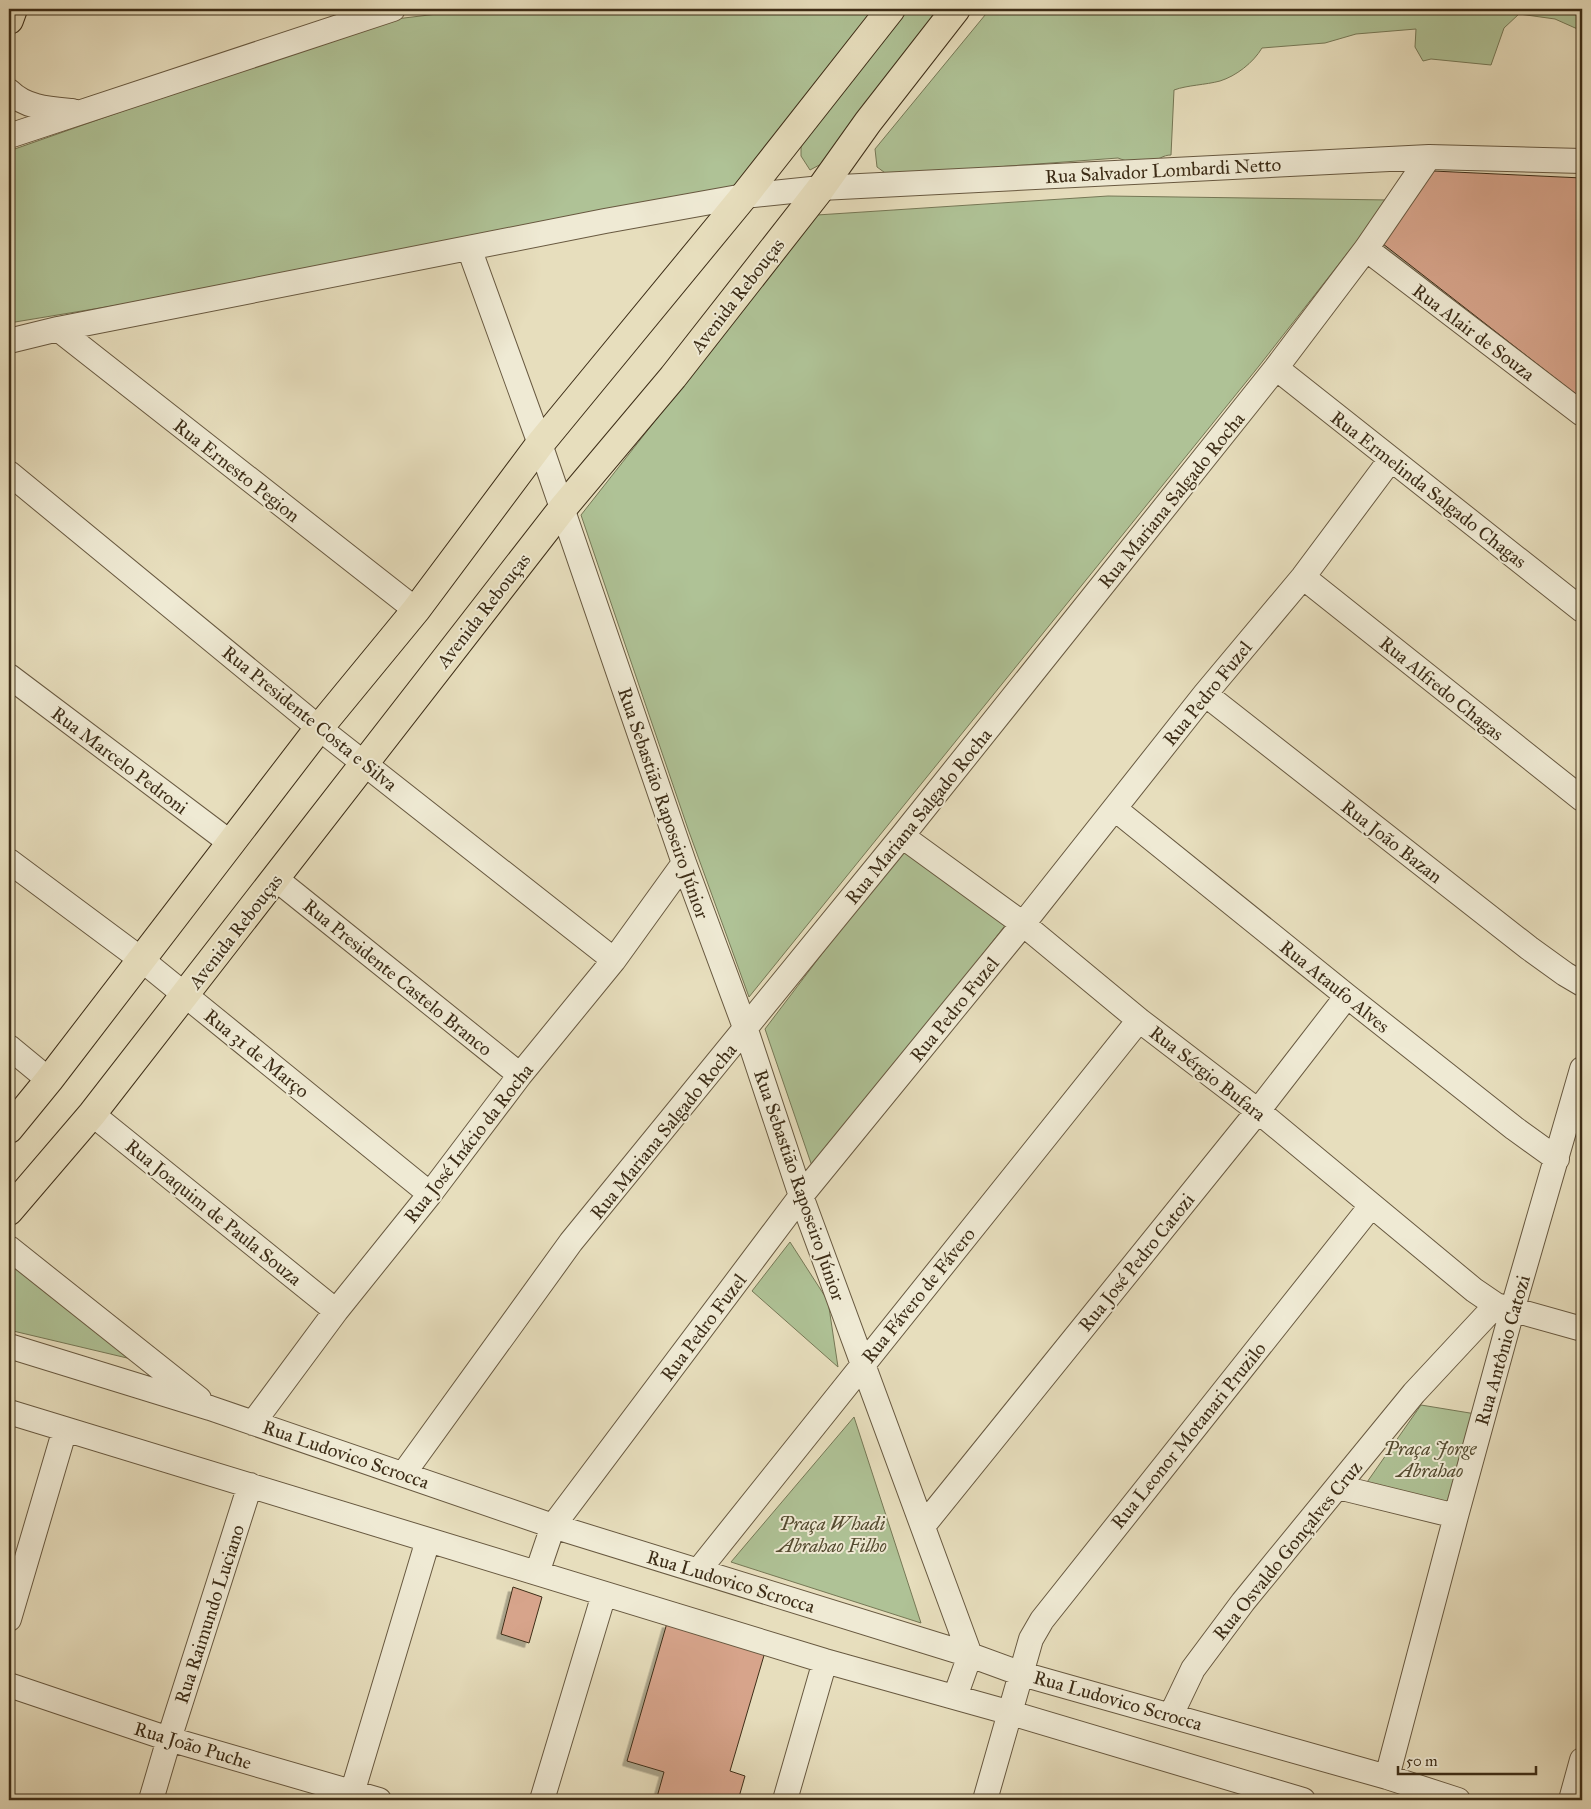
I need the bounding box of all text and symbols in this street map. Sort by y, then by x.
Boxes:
street label: Rua Salvador Lombardi Netto [1044,153,1282,188]
street label: Avenida Rebouças [685,233,789,358]
street label: Rua Alair de Souza [1408,279,1540,386]
street label: Rua Ermelinda Salgado Chagas [1326,406,1531,574]
street label: Rua Mariana Salgado Rocha [1093,407,1251,594]
street label: Rua Ernesto Pegion [168,414,305,528]
street label: Avenida Rebouças [431,548,535,673]
street label: Rua Alfredo Chagas [1374,631,1509,746]
street label: Rua Pedro Fuzel [1158,636,1257,750]
street label: Rua Presidente Costa e Silva [218,641,402,797]
street label: Rua Sebastião Raposeiro Júnior [612,684,714,923]
street label: Rua Marcelo Pedroni [47,702,193,819]
street label: Rua Mariana Salgado Rocha [840,723,998,910]
street label: Rua João Bazan [1336,795,1447,889]
street label: Avenida Rebouças [183,869,287,994]
street label: Rua Presidente Castelo Branco [298,894,497,1061]
street label: Rua Ataufo Alves [1275,935,1394,1038]
street label: Rua Pedro Fuzel [905,952,1004,1066]
street label: Rua 31 de Março [199,1004,314,1103]
street label: Rua Sérgio Bufara [1144,1021,1271,1127]
street label: Rua Mariana Salgado Rocha [585,1038,743,1225]
street label: Rua José Inácio da Rocha [399,1058,539,1228]
street label: Rua Sebastião Raposeiro Júnior [748,1066,850,1305]
street label: Rua Joaquim de Paula Souza [120,1134,307,1292]
street label: Rua José Pedro Catozi [1073,1188,1200,1337]
street label: Rua Fávero de Fávero [857,1223,980,1368]
street label: Rua Pedro Fuzel [656,1268,752,1385]
street label: Rua Antônio Catozi [1470,1272,1535,1428]
street label: Rua Leonor Motanari Pruzilo [1106,1337,1271,1533]
street label: Rua Ludovico Scrocca [260,1415,433,1494]
park label: Praça Jorge Abrahao [1384,1437,1477,1482]
street label: Rua Osvaldo Gonçalves Cruz [1208,1456,1367,1645]
park label: Praça Whadi Abrahao Filho [775,1512,887,1557]
street label: Rua Raimundo Luciano [170,1521,249,1707]
street label: Rua Ludovico Scrocca [644,1545,819,1618]
street label: Rua Ludovico Scrocca [1031,1665,1206,1736]
street label: Rua João Puche [131,1717,254,1775]
scale bar [1398,1744,1536,1776]
text: 50 m [1406,1752,1438,1770]

